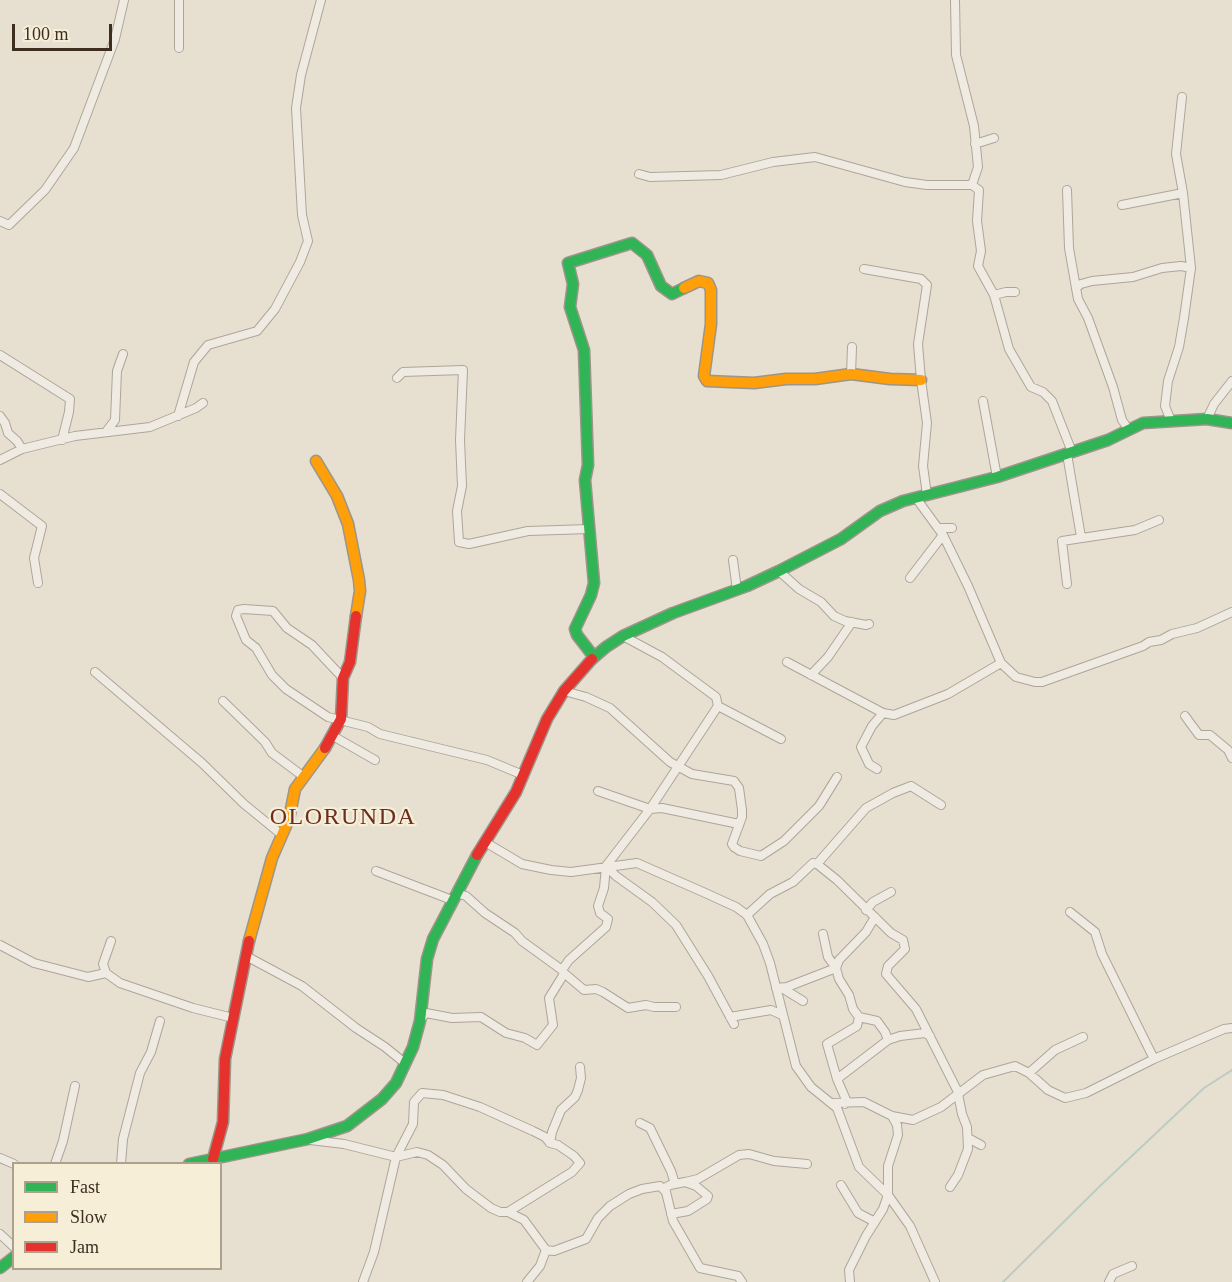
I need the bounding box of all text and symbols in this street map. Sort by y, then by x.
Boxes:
scale bar [15,12,116,50]
text: 100 m [23,24,69,44]
district label: OLORUNDA [270,804,416,832]
legend [12,1162,222,1270]
text: Fast [70,1177,100,1197]
text: Slow [70,1207,107,1227]
text: Jam [70,1237,99,1257]

